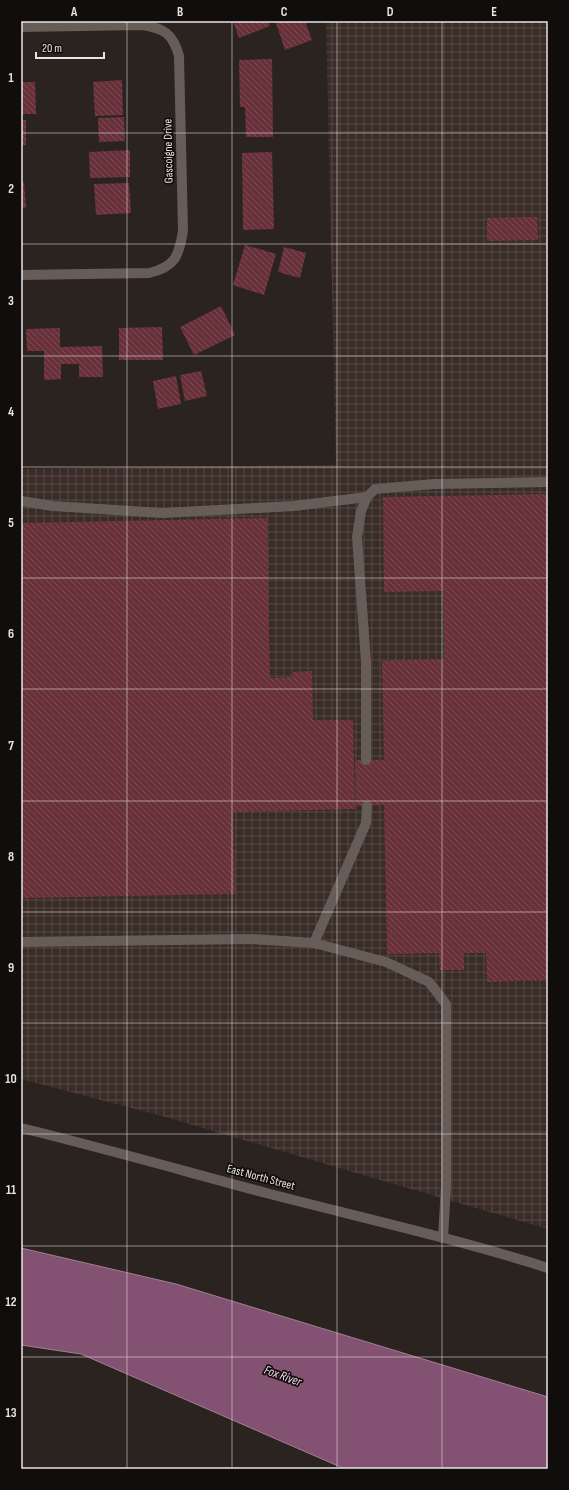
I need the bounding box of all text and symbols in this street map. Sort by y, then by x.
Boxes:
text: A [70,4,78,20]
text: B [177,4,183,20]
text: C [281,4,288,20]
text: D [387,4,394,20]
text: E [491,4,497,20]
scale bar [36,34,104,60]
text: 20 m [42,41,62,56]
text: 1 [8,70,14,86]
street label: Gascoigne Drive [160,118,177,183]
text: 2 [8,181,14,197]
text: 3 [8,293,14,309]
text: 4 [8,404,14,420]
text: 5 [8,515,14,531]
text: 6 [8,626,14,642]
text: 7 [8,738,14,754]
text: 8 [8,849,14,865]
text: 9 [8,960,14,976]
text: 10 [5,1071,17,1087]
street label: East North Street [225,1161,297,1194]
text: 11 [6,1182,16,1198]
text: 12 [6,1294,17,1310]
water label: Fox River [262,1362,305,1390]
text: 13 [6,1405,17,1421]

